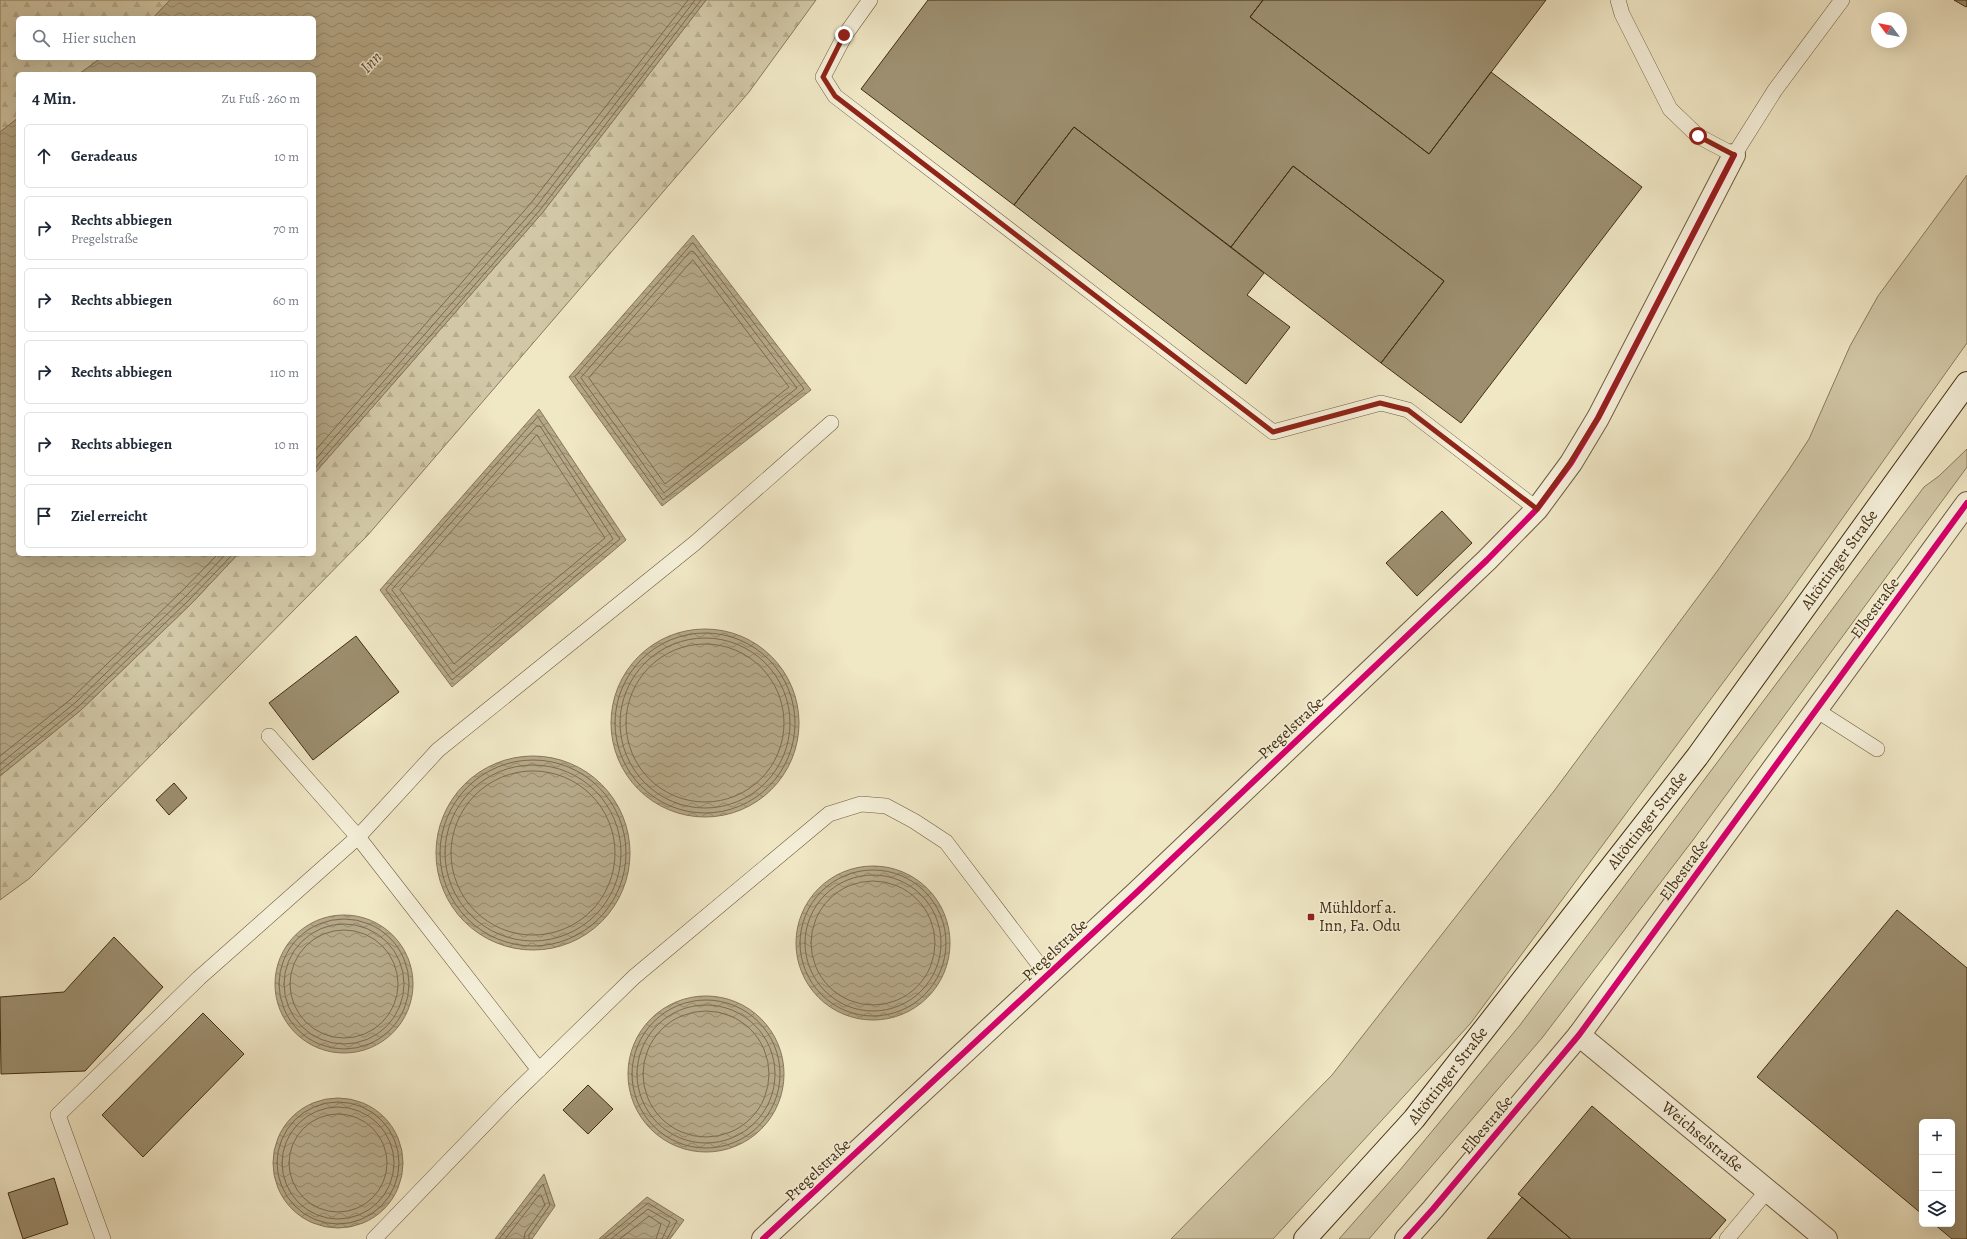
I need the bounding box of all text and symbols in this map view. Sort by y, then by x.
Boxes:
north arrow [1871,12,1907,48]
search box [16,16,316,60]
route end [835,26,853,44]
icon: search [30,27,52,49]
text: Hier suchen [62,28,136,48]
water label: Inn [355,46,387,78]
text: 4 Min. [32,87,76,110]
text: Zu Fuß · 260 m [222,90,300,107]
route start [1689,127,1707,145]
icon: ahead [33,145,55,167]
text: Geradeaus [71,146,137,166]
text: 10 m [274,148,299,165]
text: Rechts abbiegen [71,210,172,230]
icon: right [33,217,55,239]
text: 70 m [273,220,299,237]
text: Pregelstraße [71,230,138,247]
icon: right [33,289,55,311]
text: Rechts abbiegen [71,290,172,310]
text: 60 m [273,292,299,309]
icon: right [33,361,55,383]
text: Rechts abbiegen [71,362,172,382]
text: 110 m [270,364,299,381]
icon: right [33,433,55,455]
text: Rechts abbiegen [71,434,172,454]
text: 10 m [274,436,299,453]
icon: arrive [33,505,55,527]
street label: Altöttinger Straße [1795,505,1883,615]
text: Ziel erreicht [71,506,147,526]
street label: Elbestraße [1845,573,1905,643]
street label: Pregelstraße [1253,692,1329,764]
street label: Altöttinger Straße [1602,767,1692,875]
street label: Elbestraße [1654,835,1714,905]
place label: Mühldorf a. Inn, Fa. Odu [1319,897,1401,937]
marker: Mühldorf a. Inn, Fa. Odu [1306,912,1316,922]
street label: Pregelstraße [1017,914,1093,986]
street label: Altöttinger Straße [1402,1022,1493,1130]
street label: Elbestraße [1456,1091,1518,1159]
street label: Weichselstraße [1656,1096,1748,1177]
map controls [1919,1119,1955,1227]
button: + [1919,1119,1955,1155]
street label: Pregelstraße [780,1134,856,1206]
button: − [1919,1155,1955,1191]
button: layers [1919,1191,1955,1227]

